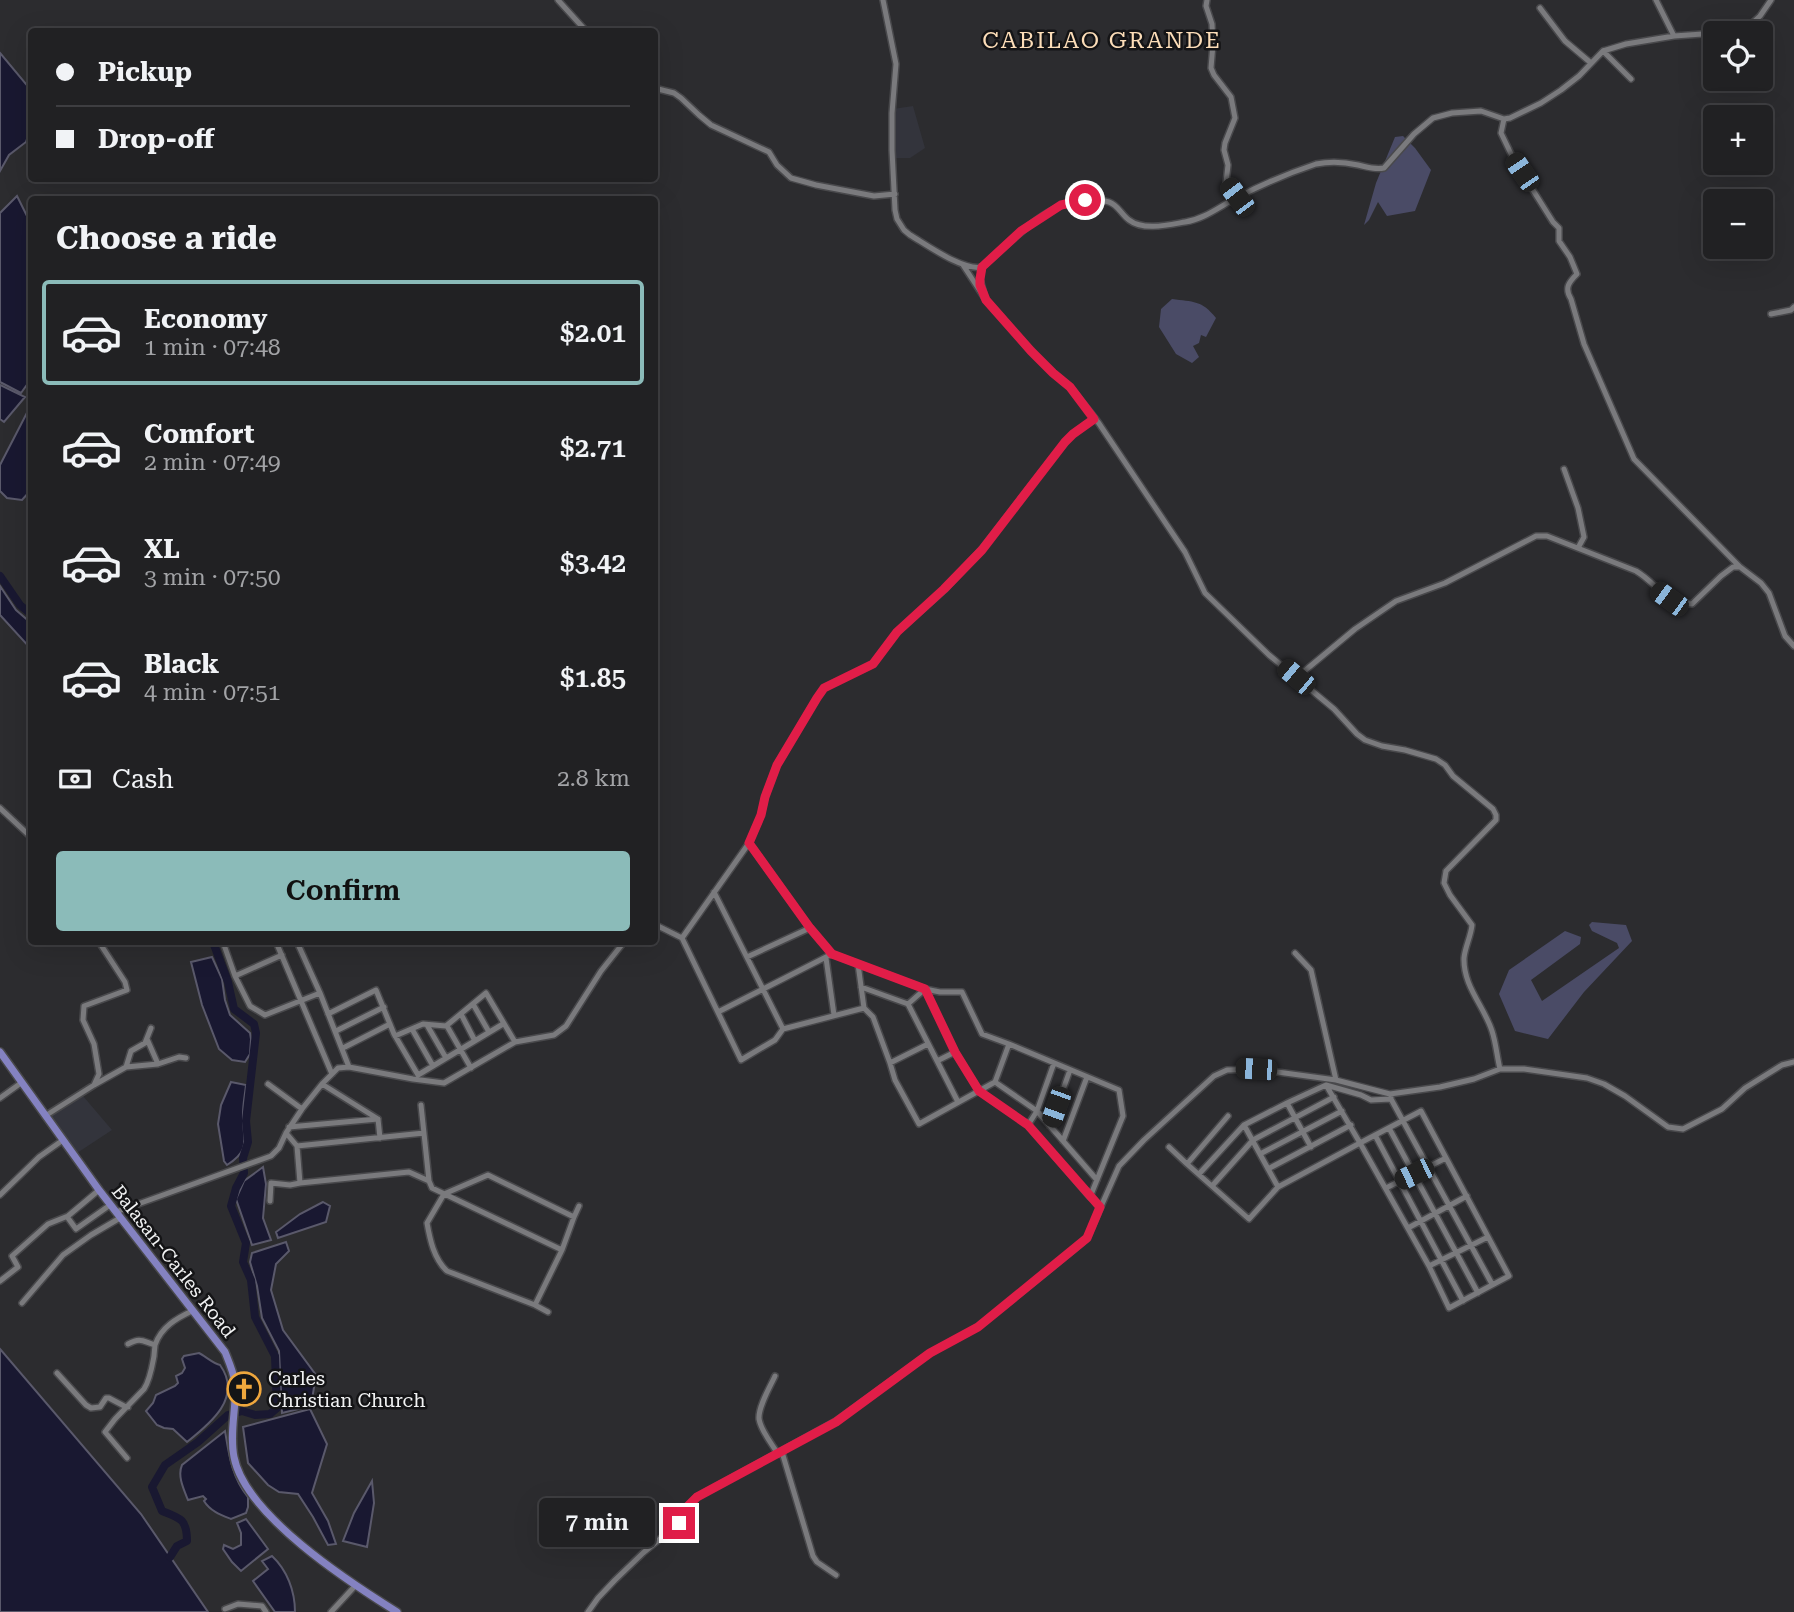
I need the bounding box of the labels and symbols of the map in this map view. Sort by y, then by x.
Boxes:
district label: CABILAO GRANDE [982,27,1222,54]
car [1502,149,1543,195]
car [1216,174,1259,220]
route start [1069,184,1101,216]
car [1646,578,1693,620]
car [1274,655,1319,699]
car [1235,1057,1278,1081]
car [1039,1084,1074,1130]
car [1391,1155,1438,1193]
street label: Balasan-Carles Road [107,1180,240,1342]
place label: Carles Christian Church [268,1367,425,1412]
church icon: Carles Christian Church [225,1370,263,1408]
callout: 7 min [539,1498,654,1548]
route end [663,1507,695,1539]

